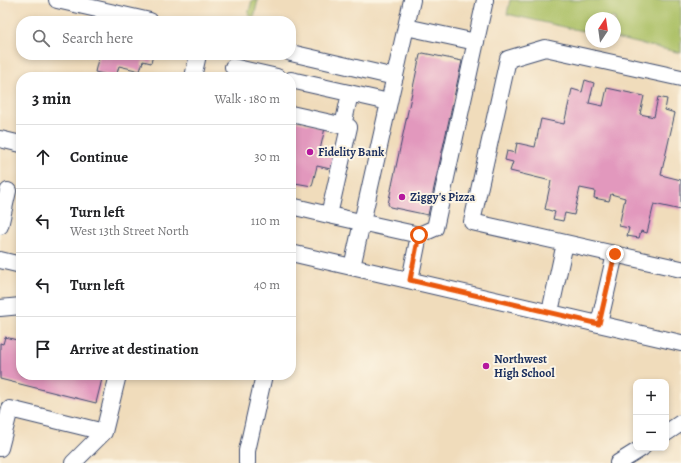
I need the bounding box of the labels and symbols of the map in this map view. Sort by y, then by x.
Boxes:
north arrow [585,12,621,48]
place label: Fidelity Bank [318,144,385,160]
marker: Fidelity Bank [305,147,315,157]
place label: Ziggy's Pizza [410,189,475,205]
marker: Ziggy's Pizza [397,192,407,202]
route start [410,226,428,244]
route end [606,245,624,263]
place label: Northwest High School [494,351,555,381]
marker: Northwest High School [481,361,491,371]

